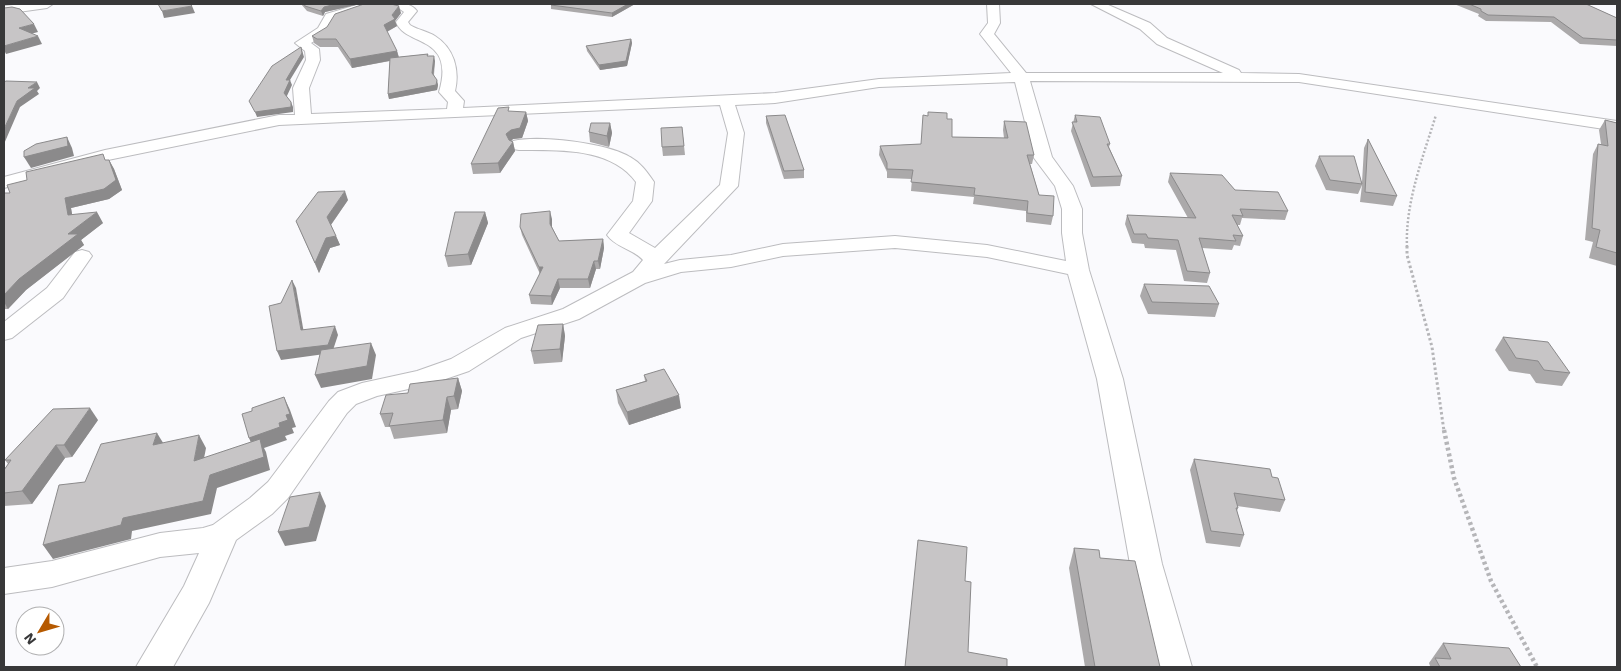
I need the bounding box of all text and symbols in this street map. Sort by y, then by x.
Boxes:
north arrow [15,606,65,656]
text: N [20,630,39,648]

